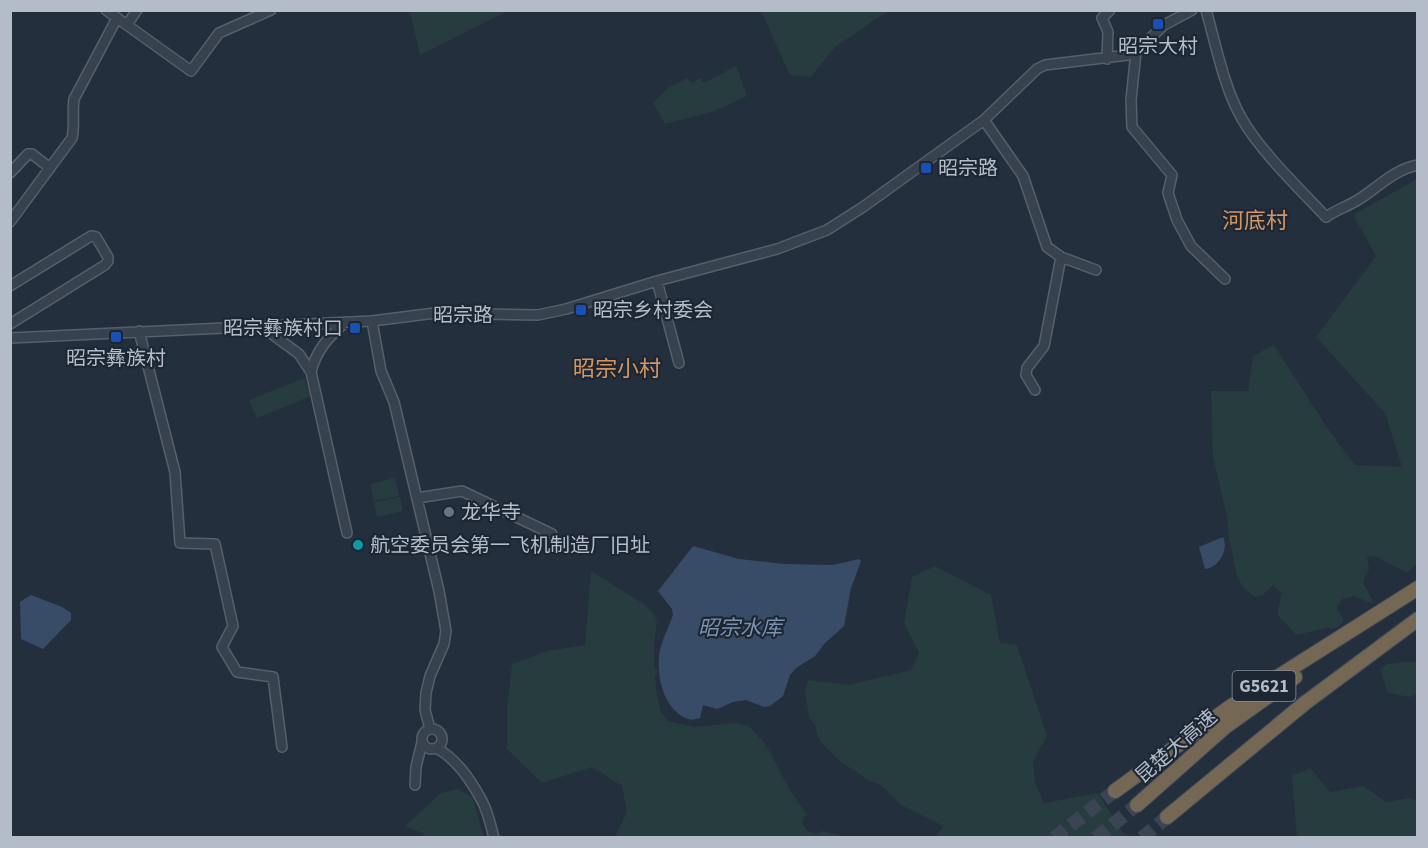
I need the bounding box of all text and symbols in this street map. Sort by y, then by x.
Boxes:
marker: 昭宗大村 [1151,17,1165,31]
place label: 昭宗大村 [1118,33,1198,61]
place label: 昭宗路 [938,155,998,183]
marker: 昭宗路 [919,161,933,175]
district label: 河底村 [1222,205,1288,237]
place label: 昭宗乡村委会 [593,297,713,325]
street label: 昭宗路 [433,302,493,330]
marker: 昭宗乡村委会 [574,303,588,317]
place label: 昭宗彝族村口 [223,315,343,343]
marker: 昭宗彝族村口 [348,321,362,335]
marker: 昭宗彝族村 [109,330,123,344]
place label: 昭宗彝族村 [66,345,166,373]
district label: 昭宗小村 [573,353,661,385]
place label: 龙华寺 [461,499,521,527]
marker: 龙华寺 [442,505,456,519]
place label: 航空委员会第一飞机制造厂旧址 [370,532,650,560]
marker: 航空委员会第一飞机制造厂旧址 [351,538,365,552]
water label: 昭宗水库 [698,613,785,643]
road number: G5621 [1232,671,1296,701]
street label: 昆楚大高速 [1130,703,1224,790]

